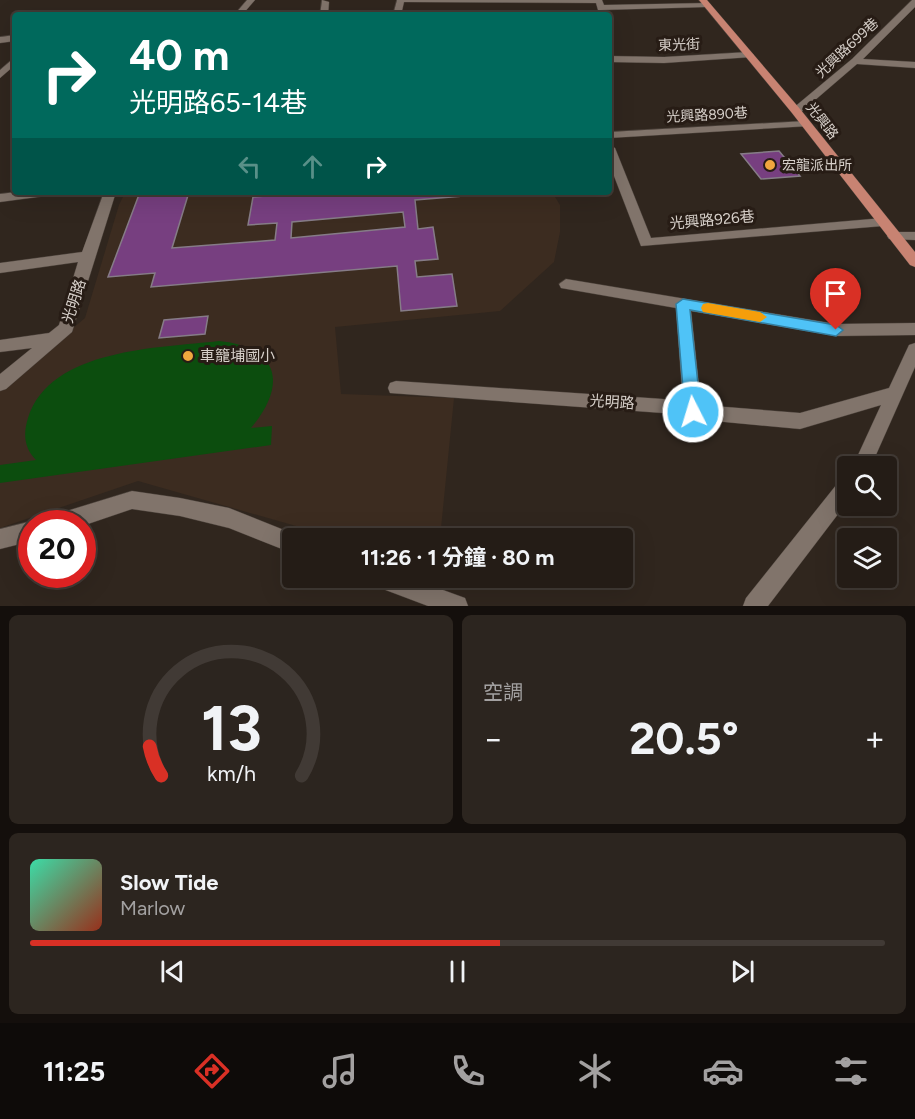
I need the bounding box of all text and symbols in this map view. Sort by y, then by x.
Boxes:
street label: 光興路699巷 [812,15,882,81]
text: 40 m [129,30,229,81]
icon: right [30,36,108,114]
street label: 東光街 [658,36,700,54]
text: 光明路65-14巷 [129,86,307,119]
street label: 光興路 [802,99,842,143]
street label: 光興路890巷 [666,104,748,126]
icon: left [233,150,266,183]
icon: ahead [296,150,329,183]
icon: right [359,150,392,183]
place label: 宏龍派出所 [782,157,852,174]
marker: 宏龍派出所 [763,158,777,172]
street label: 光興路926巷 [669,207,755,233]
pin [810,268,861,330]
street label: 光明路 [58,277,90,325]
icon: arrive [819,277,852,310]
place label: 車籠埔國小 [200,347,275,365]
marker: 車籠埔國小 [181,349,195,363]
position arrow [661,380,725,444]
street label: 光明路 [589,391,635,413]
map controls [837,456,897,588]
button: search [837,456,897,516]
speed limit sign: 20 [18,510,96,588]
button: layers [837,528,897,588]
text: 11:26 · 1 分鐘 · 80 m [361,544,554,571]
text: 空調 [483,680,523,704]
text: 13 [200,691,262,766]
text: 20.5° [629,711,739,765]
text: − [483,719,504,758]
text: + [864,719,885,758]
text: km/h [207,762,255,787]
text: Slow Tide [120,869,219,896]
text: Marlow [120,896,185,920]
icon: previous [156,955,189,988]
icon: pause [441,955,474,988]
icon: next [726,955,759,988]
icon: directions [191,1050,233,1092]
icon: music [319,1050,361,1092]
icon: phone [447,1050,489,1092]
icon: climate [574,1050,616,1092]
icon: car [702,1050,744,1092]
icon: filters [830,1050,872,1092]
text: 11:25 [43,1055,105,1088]

